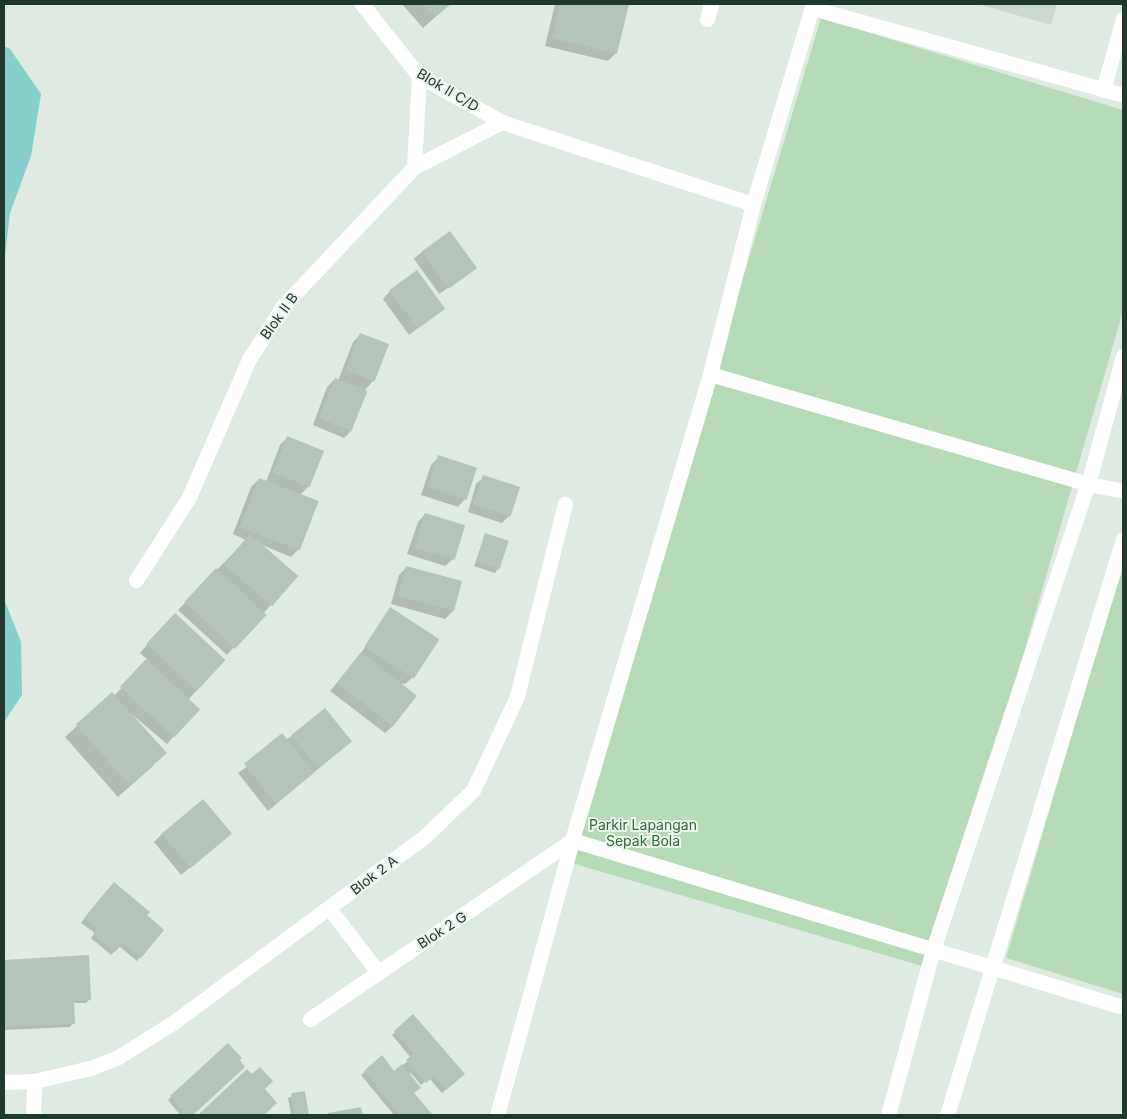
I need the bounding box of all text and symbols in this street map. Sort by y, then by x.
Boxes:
street label: Blok II C/D [414,65,482,115]
street label: Blok II B [257,290,301,342]
park label: Parkir Lapangan Sepak Bola [589,817,697,850]
street label: Blok 2 A [347,852,401,898]
street label: Blok 2 G [414,908,470,952]

